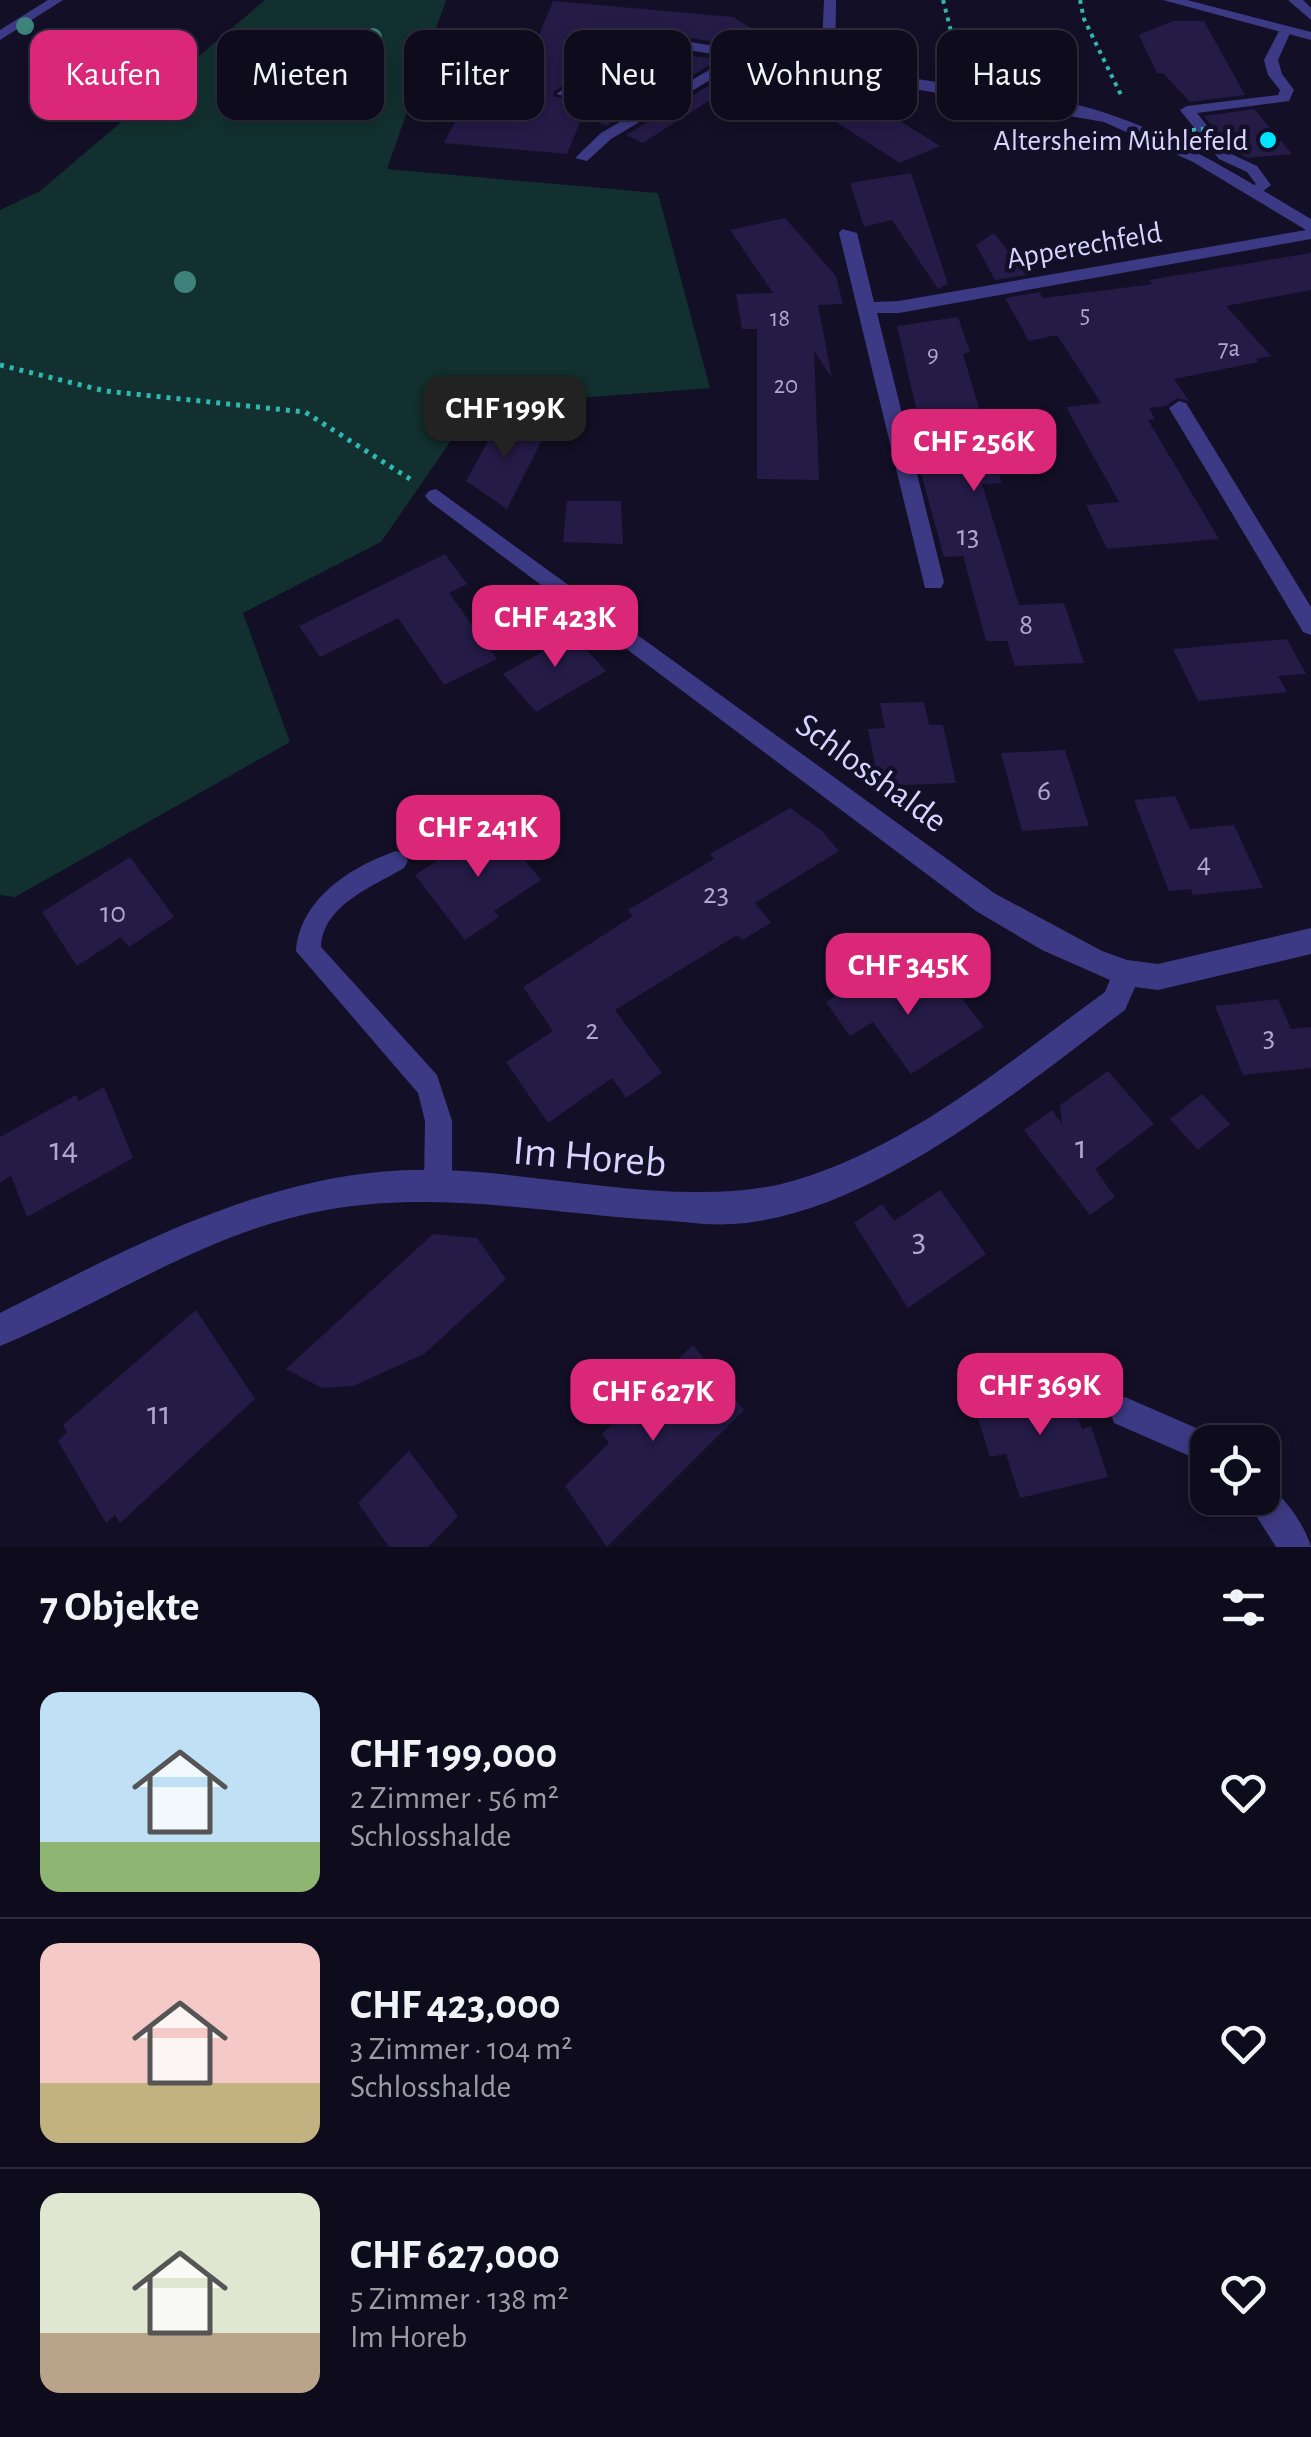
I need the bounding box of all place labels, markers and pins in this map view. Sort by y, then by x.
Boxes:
place label: Altersheim Mühlefeld [993,126,1248,156]
marker: Altersheim Mühlefeld [1257,129,1279,151]
pin: CHF 199K [402,376,608,461]
pin: CHF 256K [871,409,1077,494]
pin: CHF 423K [452,585,658,670]
pin: CHF 241K [375,795,581,880]
pin: CHF 345K [805,933,1011,1018]
pin: CHF 369K [937,1353,1143,1438]
pin: CHF 627K [550,1359,756,1444]

